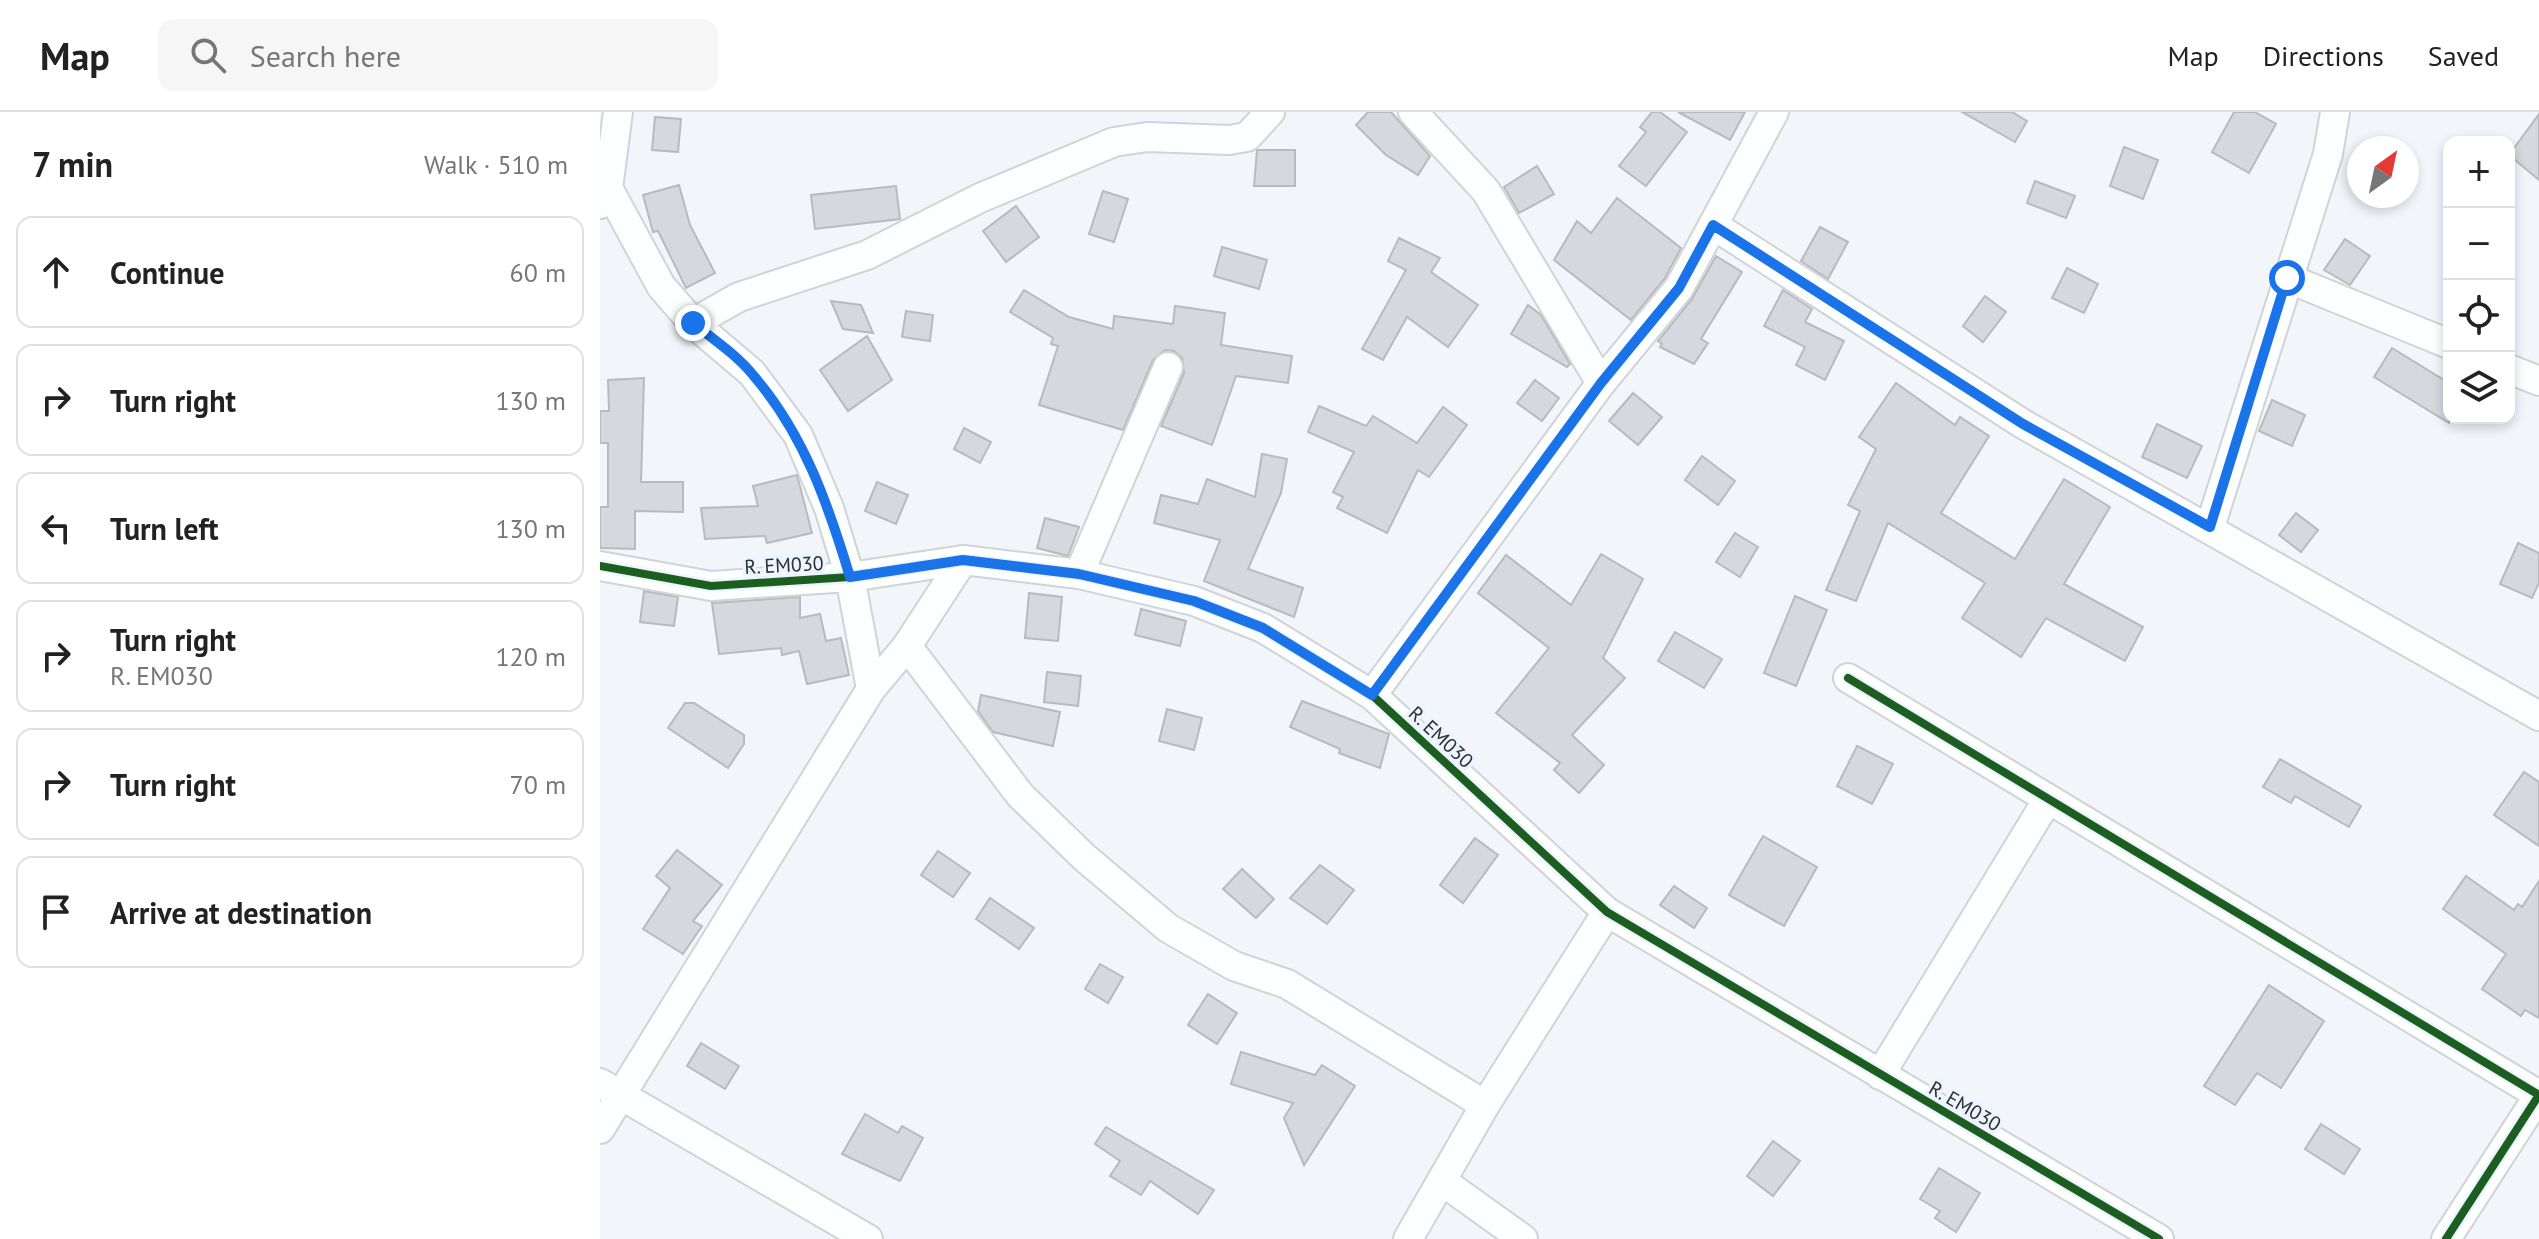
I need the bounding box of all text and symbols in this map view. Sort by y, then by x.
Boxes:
search box [158,19,718,91]
text: Map [40,31,110,80]
icon: search [186,33,230,77]
text: Search here [250,36,401,75]
text: Map [2168,37,2219,74]
text: Directions [2263,37,2384,74]
text: Saved [2428,37,2499,74]
north arrow [2347,136,2419,208]
map controls [2443,136,2515,424]
button: + [2443,136,2515,208]
text: 7 min [32,142,113,186]
text: Walk · 510 m [424,148,568,181]
button: − [2443,208,2515,280]
icon: ahead [34,250,78,294]
text: Continue [110,253,224,292]
text: 60 m [510,256,566,289]
route start [2269,260,2305,296]
button: locate [2443,280,2515,352]
route end [675,305,711,341]
button: layers [2443,352,2515,424]
icon: right [34,378,78,422]
text: Turn right [110,381,236,420]
text: 130 m [495,384,566,417]
icon: left [34,506,78,550]
text: Turn left [110,509,218,548]
text: 130 m [495,512,566,545]
street label: R. EM030 [744,550,824,580]
text: Turn right [110,620,236,659]
icon: right [34,634,78,678]
text: 120 m [495,640,566,673]
text: R. EM030 [110,659,213,692]
street label: R. EM030 [1403,700,1479,774]
icon: right [34,762,78,806]
text: Turn right [110,765,236,804]
text: 70 m [510,768,566,801]
icon: arrive [34,890,78,934]
text: Arrive at destination [110,893,372,932]
street label: R. EM030 [1924,1075,2006,1137]

